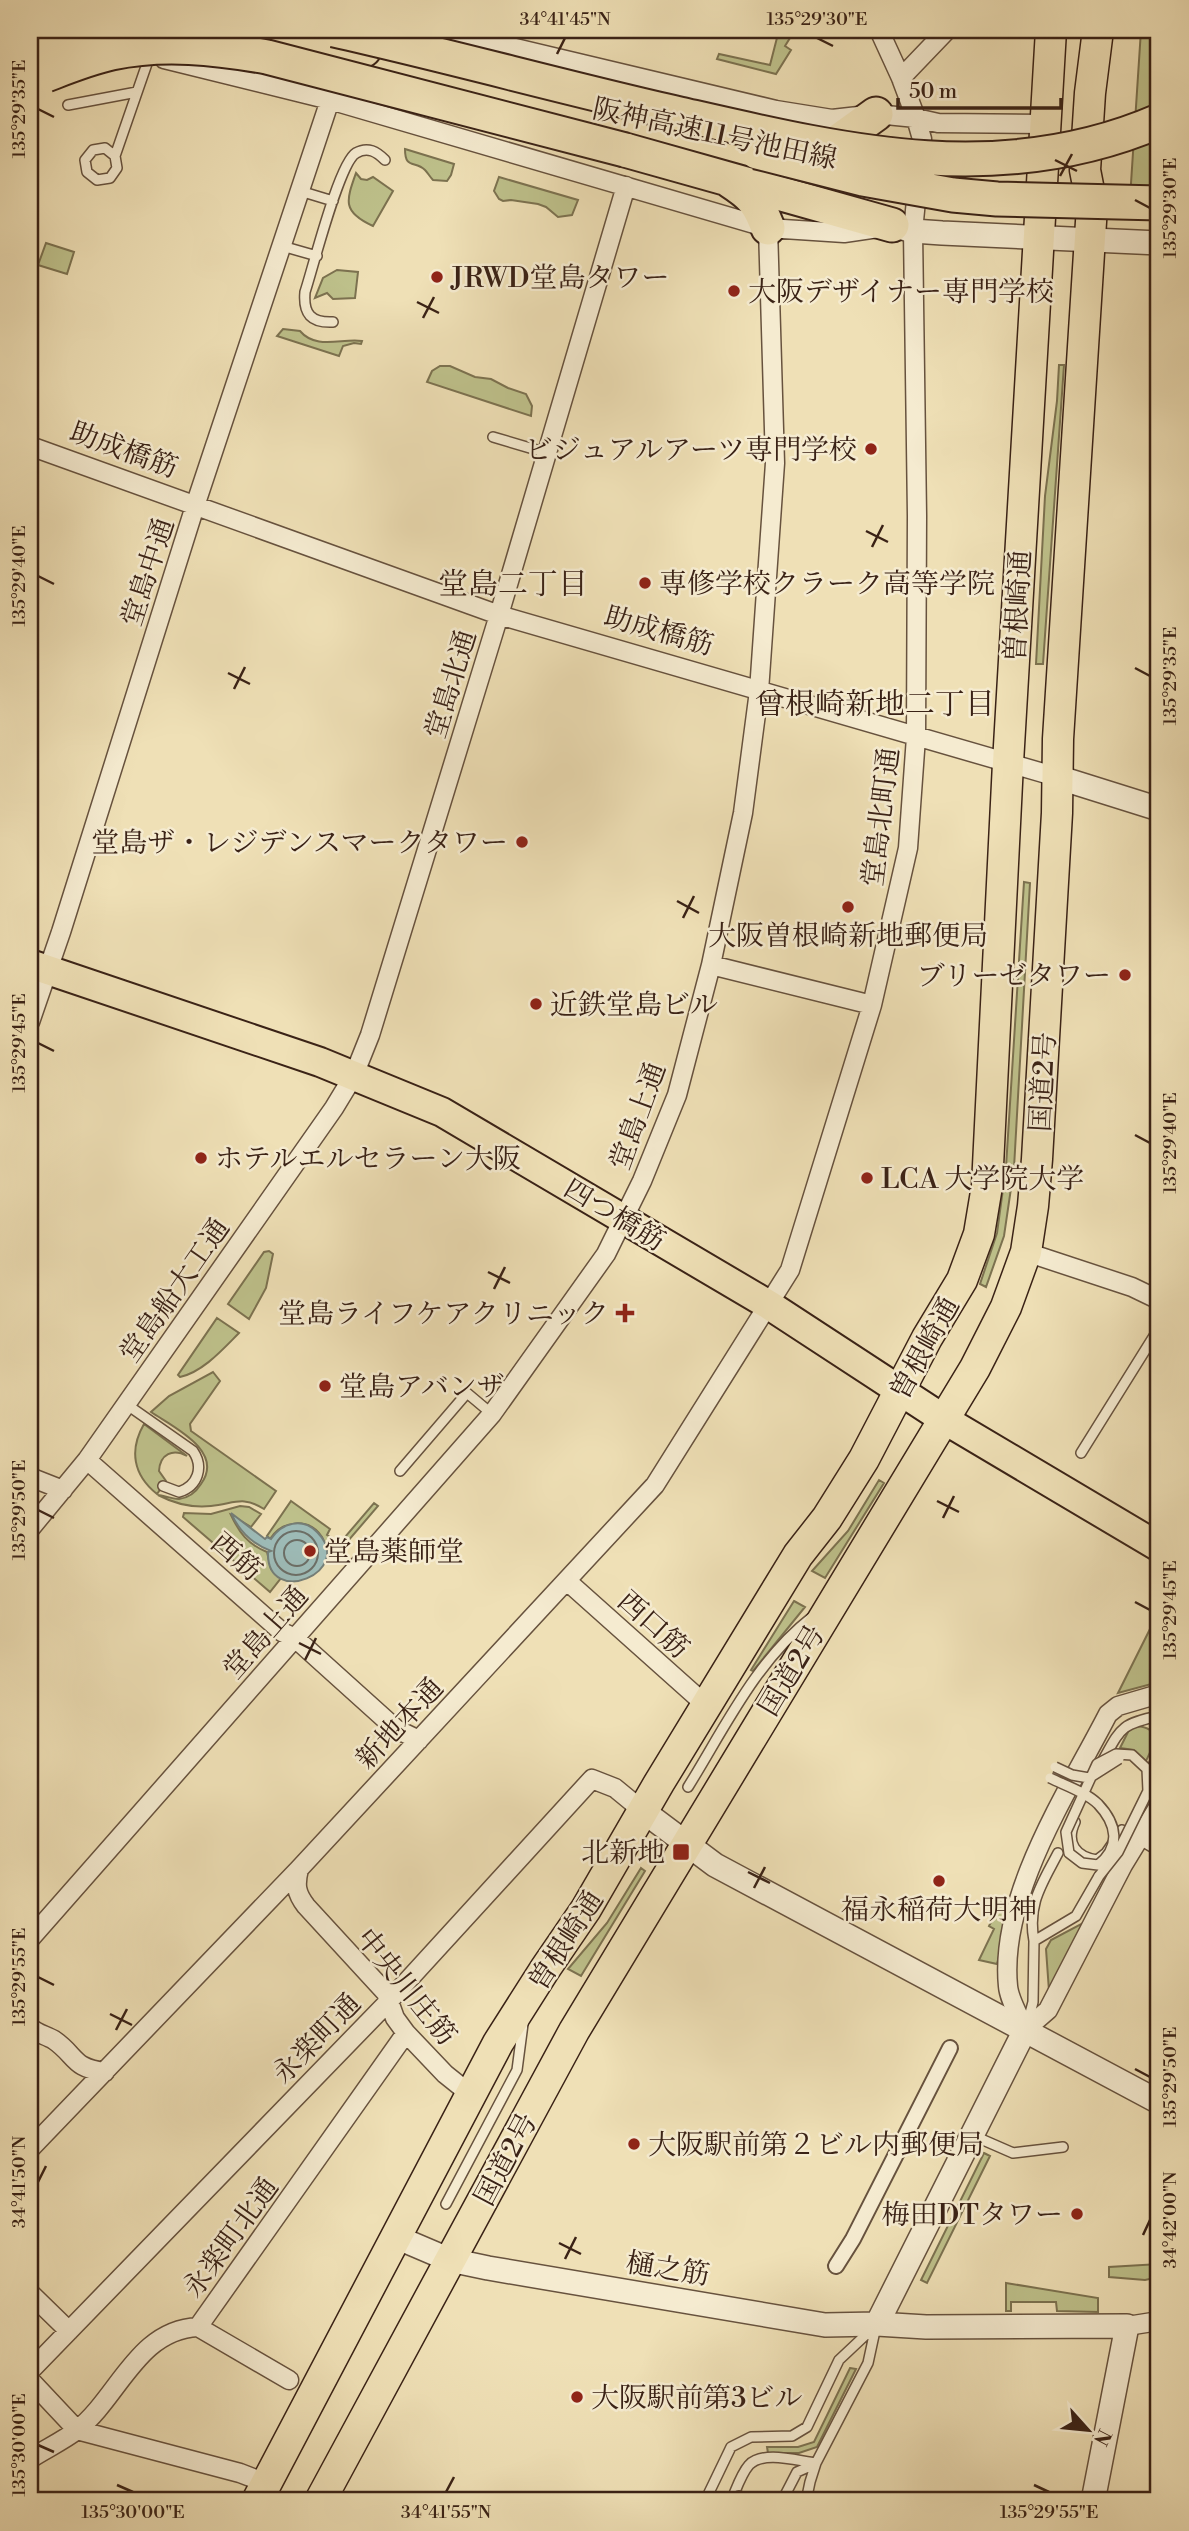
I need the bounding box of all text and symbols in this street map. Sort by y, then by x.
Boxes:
text: 34°41'45"N [519,8,611,31]
text: 135°29'30"E [767,8,867,31]
text: 135°29'35"E [8,60,31,158]
scale bar [898,66,1061,110]
text: 50 m [909,79,957,105]
street label: 阪神高速11号池田線 [589,91,840,177]
text: 135°29'30"E [1159,158,1182,258]
place label: JRWD堂島タワー [450,261,670,296]
marker: JRWD堂島タワー [429,269,445,285]
place label: 大阪デザイナー専門学校 [748,275,1054,310]
marker: 大阪デザイナー専門学校 [726,283,742,299]
street label: 助成橋筋 [65,415,182,486]
place label: ビジュアルアーツ専門学校 [525,433,857,468]
marker: ビジュアルアーツ専門学校 [863,441,879,457]
street label: 堂島中通 [114,514,182,631]
text: 135°29'40"E [8,525,31,627]
street label: 曽根崎通 [998,549,1039,663]
district label: 堂島二丁目 [438,566,588,604]
place label: 専修学校クラーク高等学院 [659,567,995,602]
marker: 専修学校クラーク高等学院 [637,575,653,591]
street label: 助成橋筋 [600,599,717,664]
street label: 堂島北通 [418,626,485,743]
text: 135°29'35"E [1159,627,1182,725]
district label: 曾根崎新地二丁目 [755,686,995,724]
street label: 堂島北町通 [856,746,907,889]
place label: 堂島ザ・レジデンスマークタワー [91,826,508,861]
marker: 堂島ザ・レジデンスマークタワー [514,834,530,850]
marker: 大阪曽根崎新地郵便局 [840,899,856,915]
place label: 大阪曽根崎新地郵便局 [708,919,988,954]
place label: ブリーゼタワー [917,959,1111,994]
marker: ブリーゼタワー [1117,967,1133,983]
place label: 近鉄堂島ビル [550,988,718,1023]
text: 135°29'45"E [8,993,31,1093]
marker: 近鉄堂島ビル [528,996,544,1012]
street label: 国道2号 [1023,1031,1064,1133]
street label: 堂島上通 [603,1058,674,1175]
text: 135°29'40"E [1159,1092,1182,1194]
place label: ホテルエルセラーン大阪 [215,1142,521,1177]
marker: ホテルエルセラーン大阪 [193,1150,209,1166]
place label: LCA 大学院大学 [881,1162,1084,1197]
marker: LCA 大学院大学 [859,1170,875,1186]
street label: 四つ橋筋 [557,1171,671,1259]
street label: 堂島船大工通 [113,1212,238,1370]
street label: 曽根崎通 [883,1291,968,1406]
place label: 堂島ライフケアクリニック [278,1297,609,1332]
marker: 堂島ライフケアクリニック [615,1303,635,1323]
place label: 堂島アバンザ [339,1370,505,1405]
marker: 堂島アバンザ [317,1378,333,1394]
text: 135°29'50"E [8,1460,31,1560]
street label: 西筋 [203,1526,269,1589]
place label: 堂島薬師堂 [324,1535,464,1570]
marker: 堂島薬師堂 [302,1543,318,1559]
text: 135°29'45"E [1159,1560,1182,1660]
street label: 堂島上通 [216,1579,316,1687]
street label: 西口筋 [610,1584,696,1666]
street label: 国道2号 [752,1619,833,1723]
street label: 新地本通 [349,1671,451,1777]
place label: 北新地 [581,1836,665,1871]
marker: 北新地 [671,1842,691,1862]
marker: 福永稲荷大明神 [931,1873,947,1889]
street label: 曽根崎通 [521,1884,611,1997]
place label: 福永稲荷大明神 [841,1893,1037,1928]
street label: 中央川庄筋 [348,1922,463,2052]
text: 135°29'55"E [8,1928,31,2026]
street label: 永楽町通 [266,1987,369,2091]
text: 135°29'50"E [1159,2027,1182,2127]
street label: 国道2号 [467,2107,545,2212]
place label: 大阪駅前第２ビル内郵便局 [648,2128,984,2163]
text: 34°41'50"N [8,2135,31,2228]
marker: 大阪駅前第２ビル内郵便局 [626,2136,642,2152]
street label: 永楽町北通 [176,2171,287,2305]
text: 34°42'00"N [1159,2171,1182,2268]
place label: 梅田DTタワー [882,2198,1063,2233]
marker: 梅田DTタワー [1069,2206,1085,2222]
street label: 樋之筋 [624,2246,712,2293]
place label: 大阪駅前第3ビル [591,2381,802,2416]
marker: 大阪駅前第3ビル [569,2389,585,2405]
text: 135°30'00"E [8,2393,31,2497]
north arrow [1052,2394,1122,2464]
text: N [1088,2425,1116,2449]
text: 135°30'00"E [81,2501,185,2524]
text: 34°41'55"N [401,2501,492,2524]
text: 135°29'55"E [1000,2501,1098,2524]

